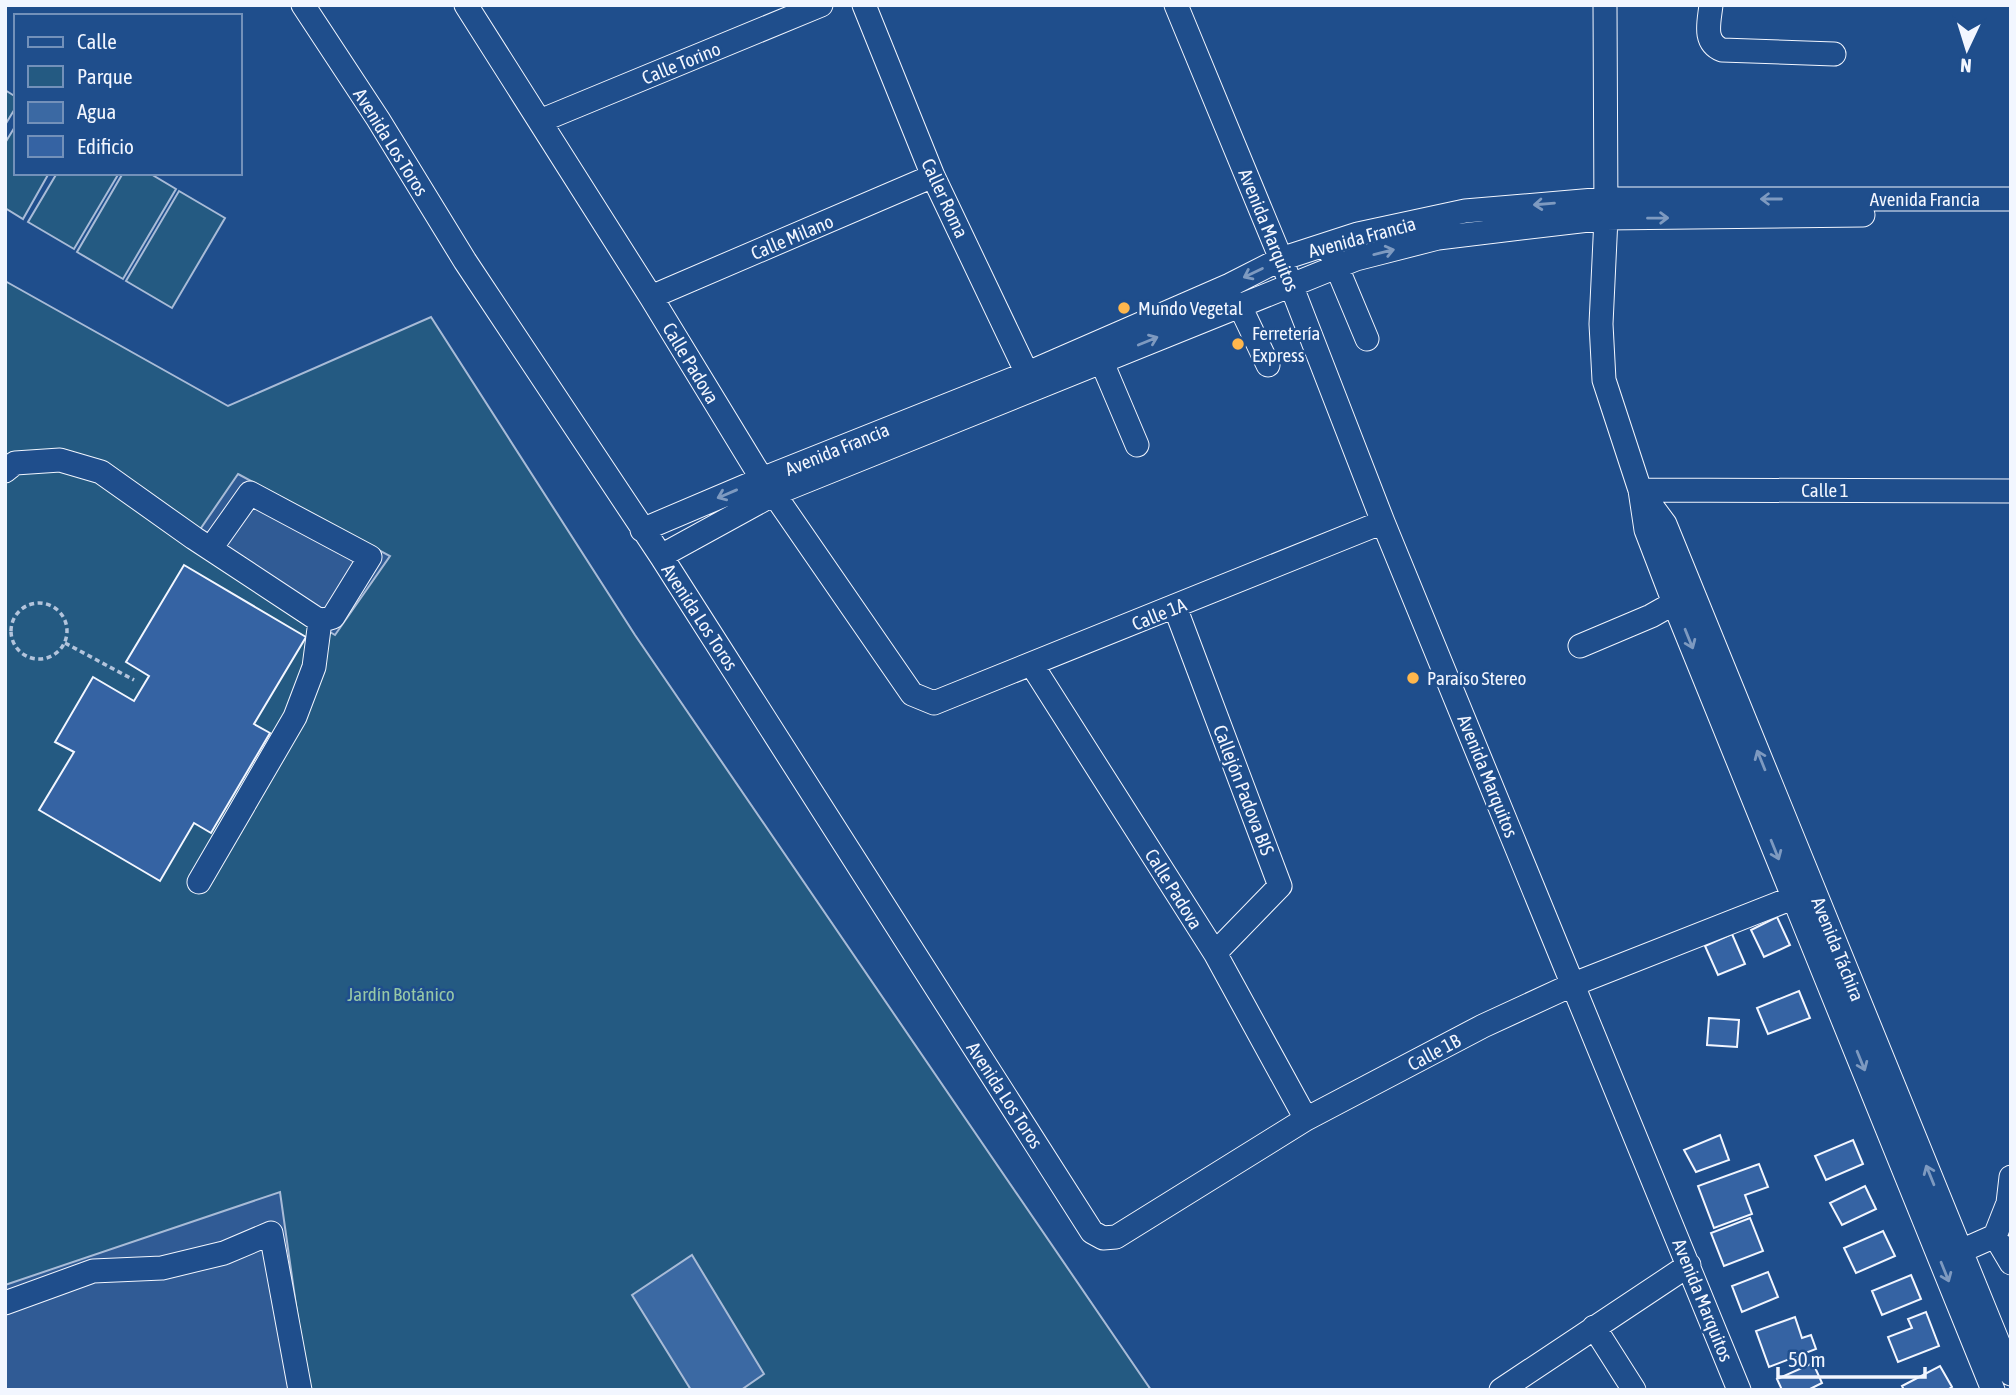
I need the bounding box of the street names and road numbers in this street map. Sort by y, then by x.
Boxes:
street label: Calle Torino [639,37,724,89]
street label: Avenida Los Toros [349,84,433,200]
street label: Caller Roma [917,155,973,241]
street label: Avenida Marquitos [1234,165,1304,295]
street label: Avenida Francia [1870,188,1980,210]
street label: Calle Milano [747,210,837,264]
street label: Avenida Francia [1306,212,1418,262]
street label: Calle Padova [658,319,724,407]
street label: Avenida Francia [782,418,892,480]
street label: Calle 1 [1801,479,1849,501]
street label: Avenida Los Toros [657,560,743,675]
street label: Calle 1A [1129,593,1190,635]
street label: Avenida Marquitos [1453,711,1523,841]
street label: Callejón Padova BIS [1209,722,1279,858]
street label: Calle Padova [1141,845,1207,933]
street label: Avenida Táchira [1807,894,1869,1004]
street label: Calle 1B [1404,1029,1464,1075]
street label: Avenida Los Toros [962,1038,1048,1153]
street label: Avenida Marquitos [1668,1235,1738,1365]

